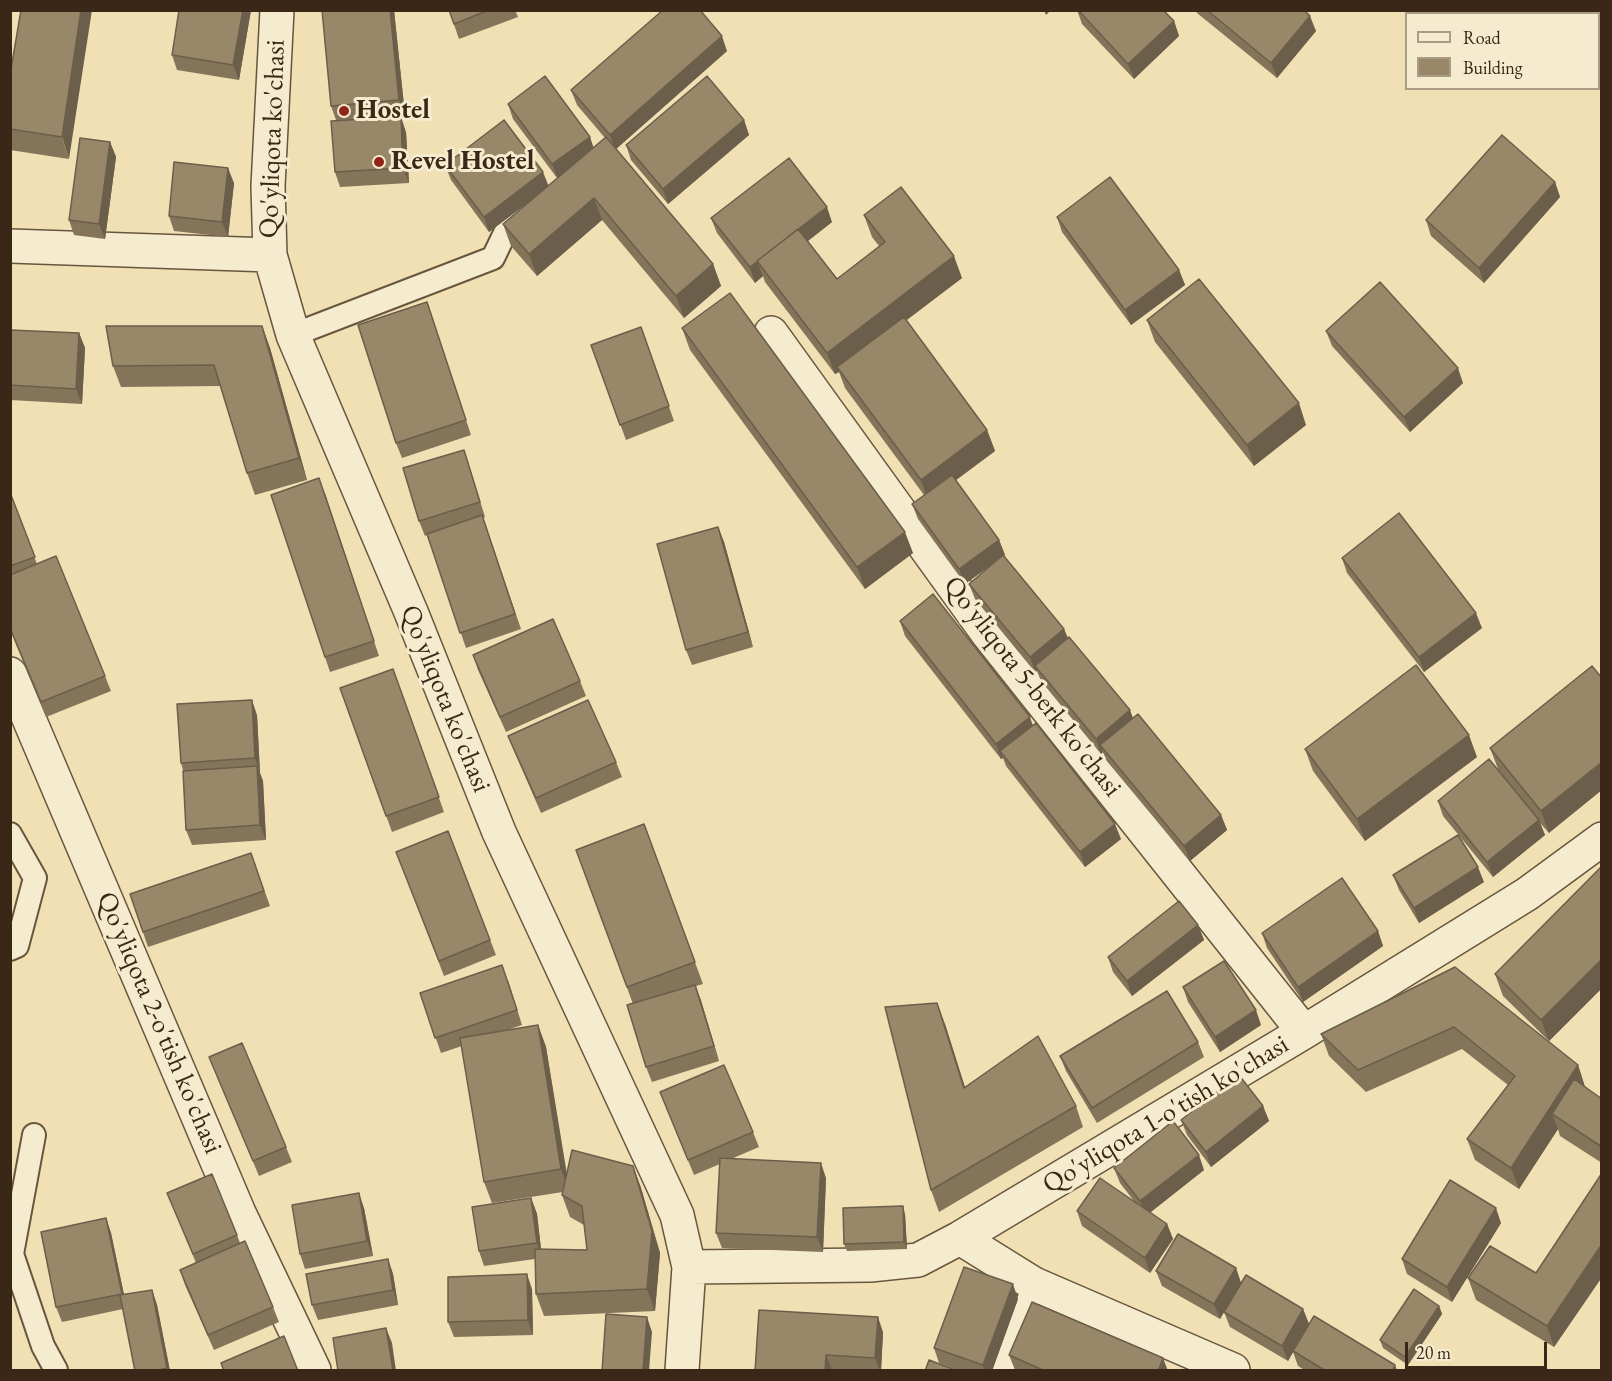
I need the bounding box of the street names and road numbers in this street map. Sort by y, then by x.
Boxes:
street label: Qo'yliqota ko'chasi [253,39,293,239]
street label: Qo'yliqota 5-berk ko'chasi [936,570,1128,804]
street label: Qo'yliqota ko'chasi [393,601,497,797]
street label: Qo'yliqota 2-o'tish ko'chasi [89,887,229,1159]
street label: Qo'yliqota 1-o'tish ko'chasi [1037,1029,1295,1201]

